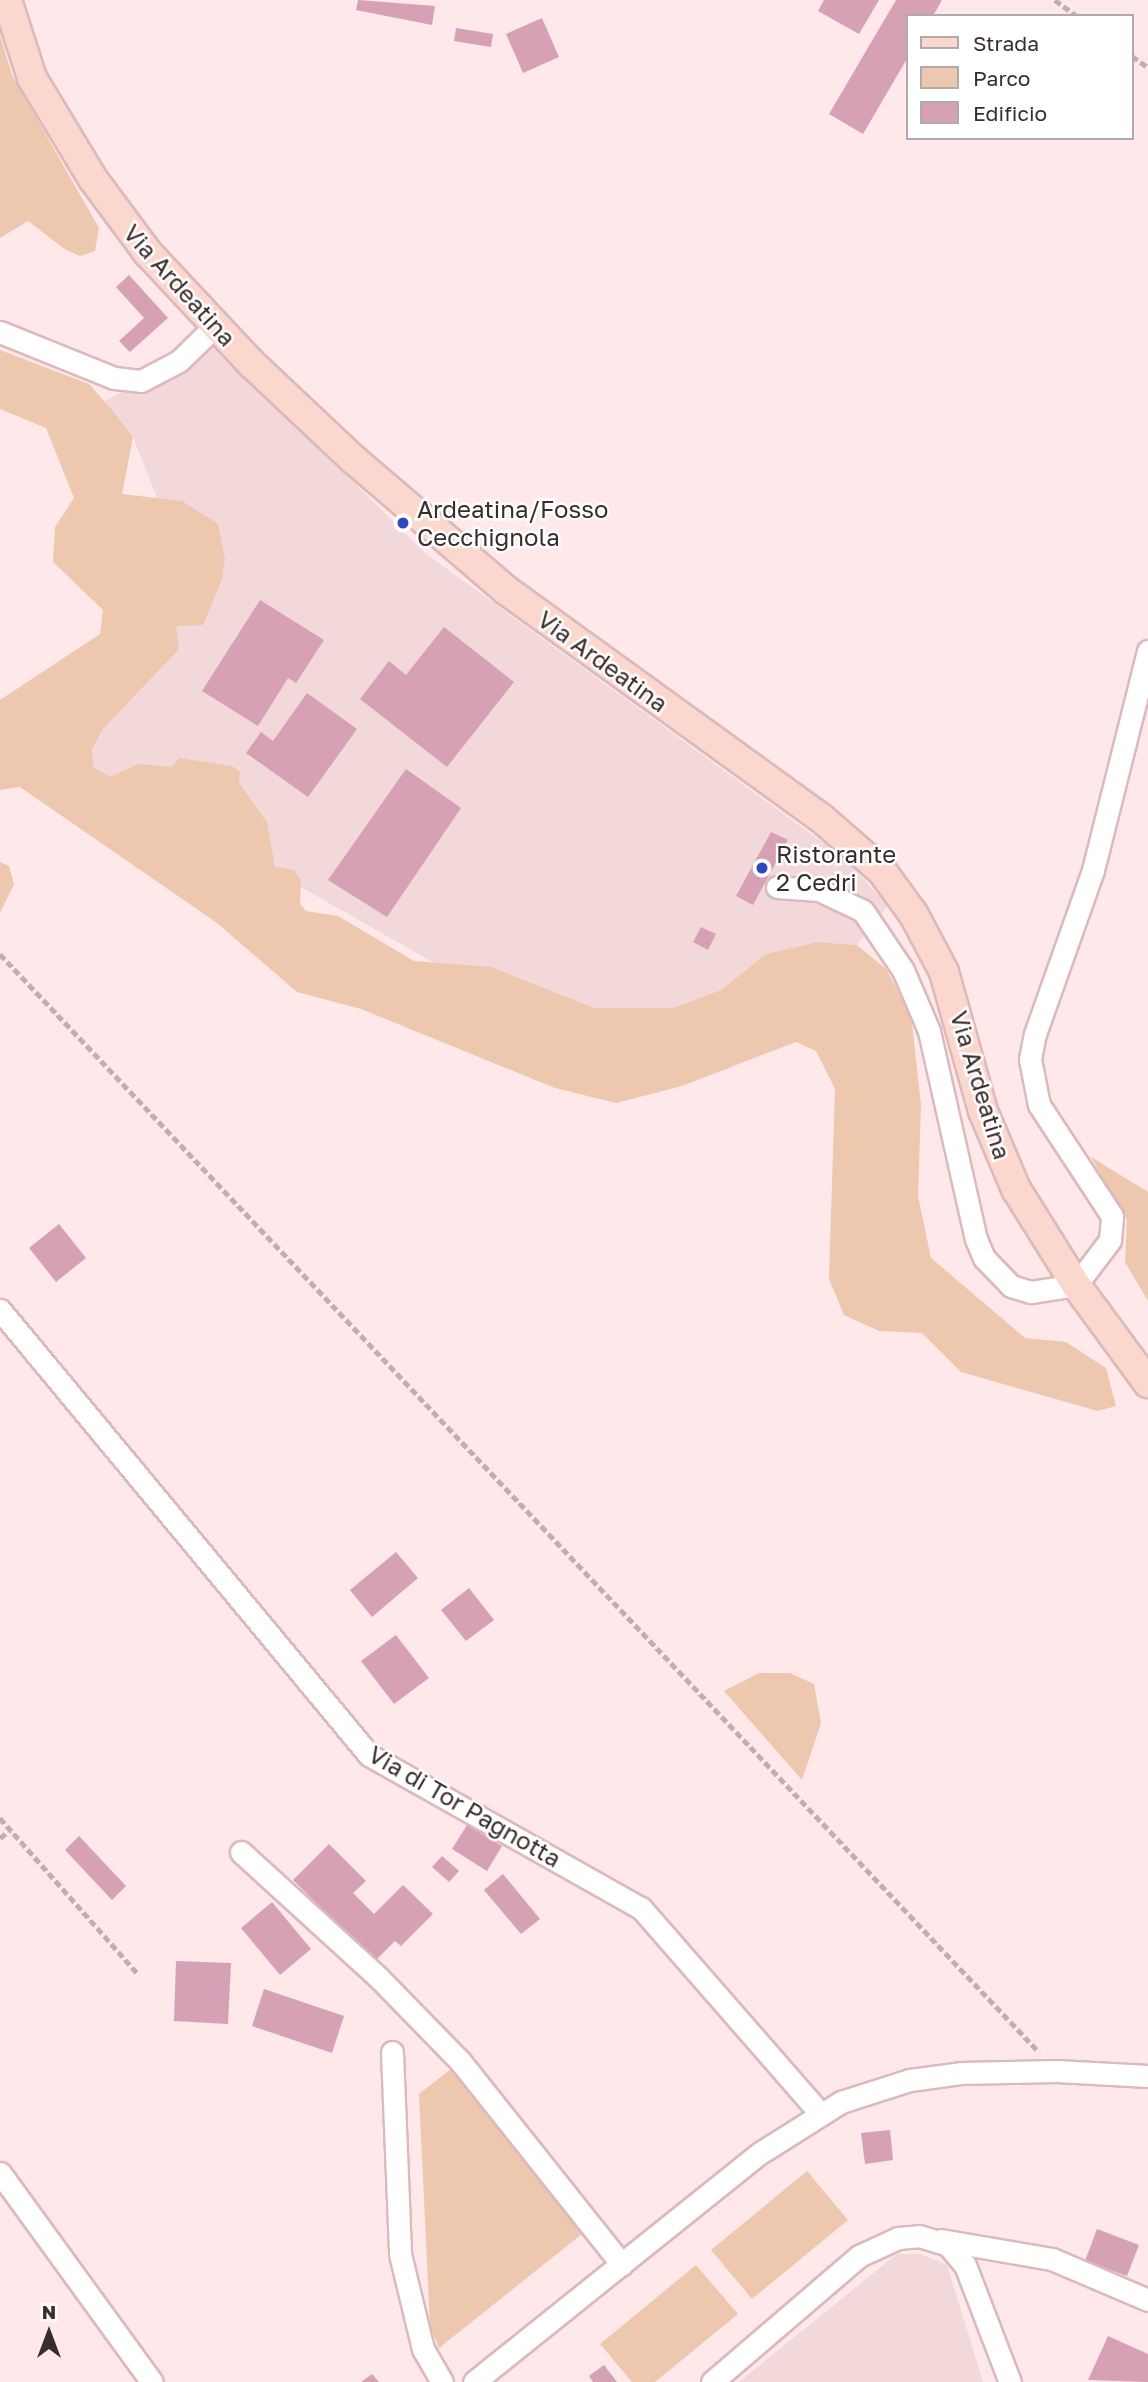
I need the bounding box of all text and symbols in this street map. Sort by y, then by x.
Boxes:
legend [906,14,1134,140]
text: Strada [973,30,1039,56]
text: Parco [973,65,1030,91]
text: Edificio [973,100,1047,126]
street label: Via Ardeatina [118,218,242,352]
place label: Ardeatina/Fosso Cecchignola [417,495,608,551]
marker: Ardeatina/Fosso Cecchignola [395,515,411,531]
street label: Via Ardeatina [532,604,674,718]
place label: Ristorante 2 Cedri [776,840,896,896]
marker: Ristorante 2 Cedri [754,860,770,876]
street label: Via Ardeatina [945,1007,1017,1163]
street label: Via di Tor Pagnotta [364,1739,566,1873]
north arrow [14,2298,84,2368]
text: N [42,2300,56,2323]

